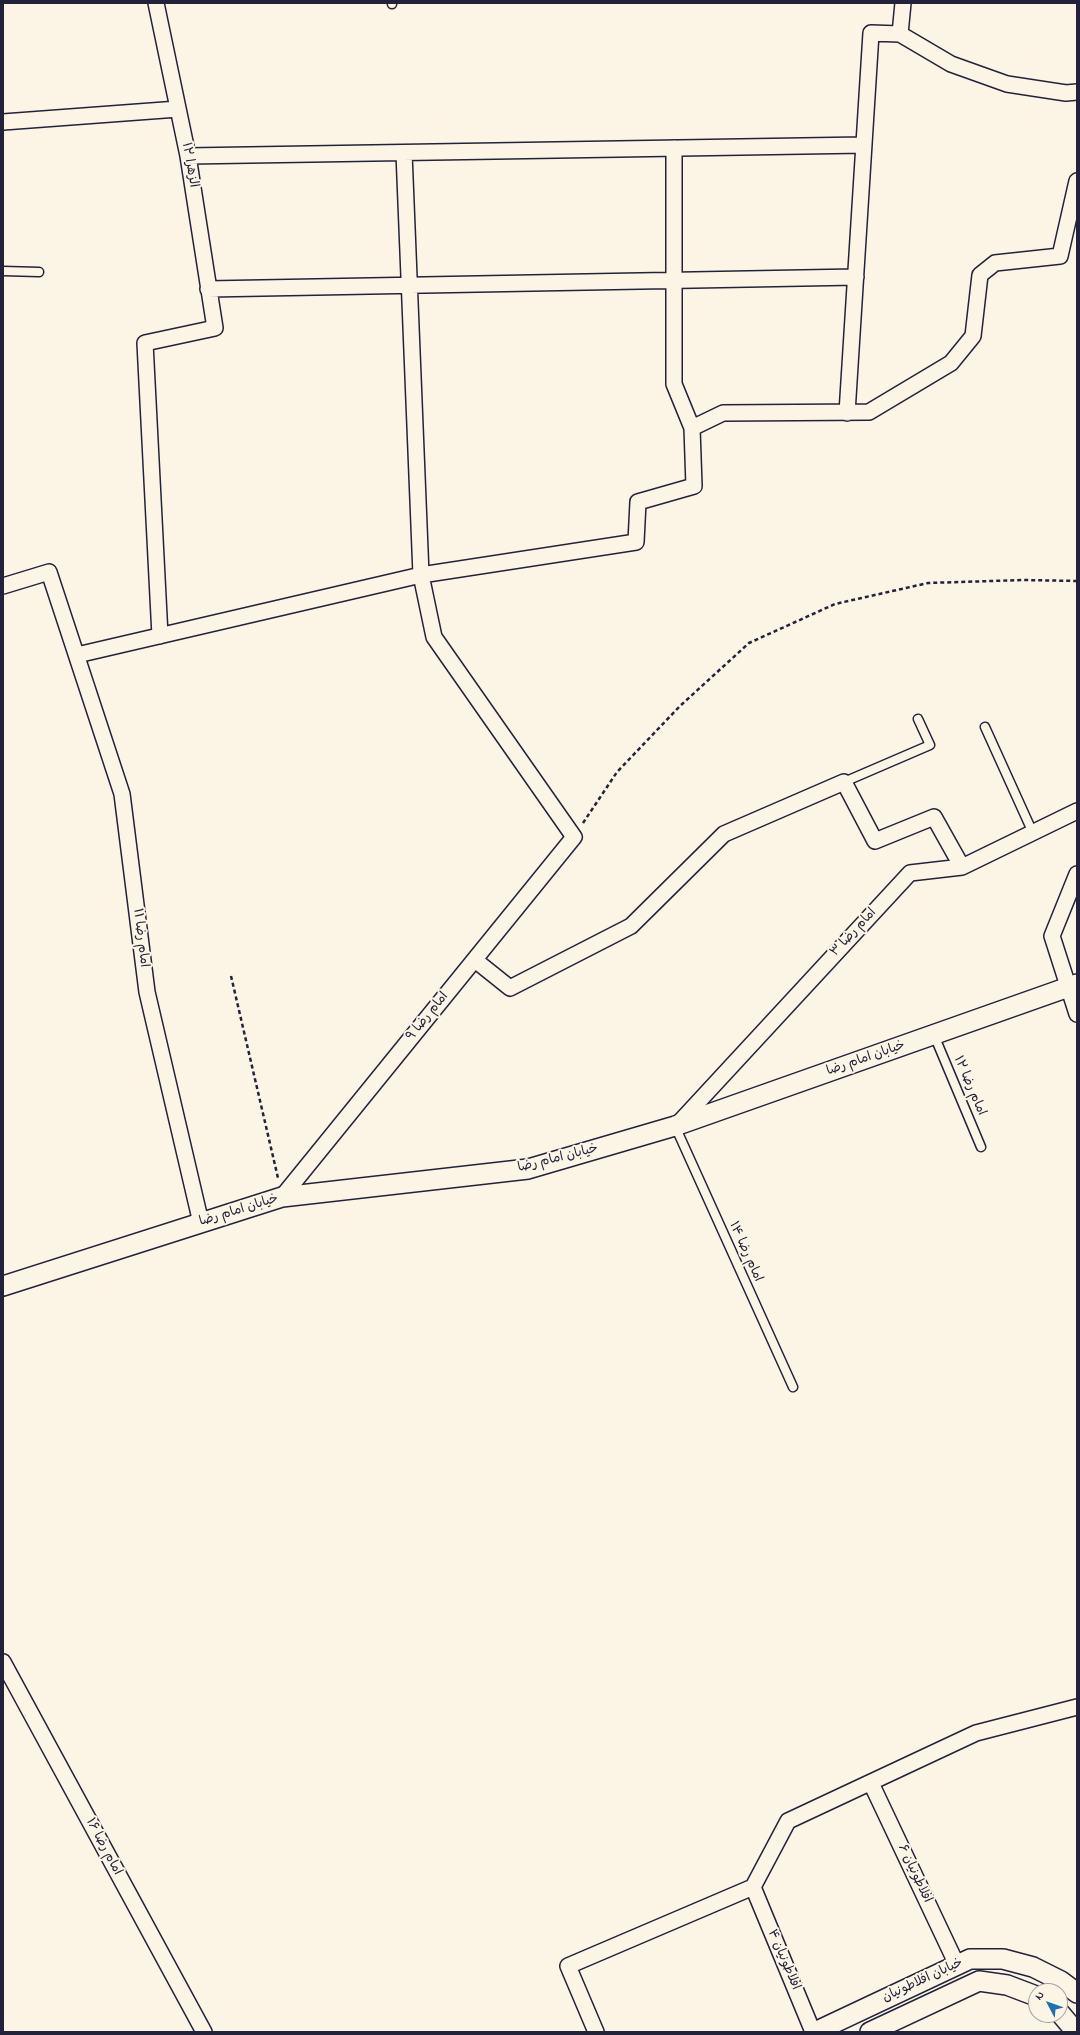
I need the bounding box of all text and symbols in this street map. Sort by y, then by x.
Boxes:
street label: الزهرا ۱۲ [177,141,201,189]
street label: امام رضا ۳ [828,906,880,960]
street label: امام رضا ۱۱ [129,908,151,968]
street label: امام رضا ۹ [404,990,452,1044]
street label: خیابان امام رضا [825,1038,907,1080]
street label: امام رضا ۱۲ [949,1054,989,1118]
street label: خیابان امام رضا [516,1142,600,1176]
street label: خیابان امام رضا [197,1192,281,1230]
street label: امام رضا ۱۴ [725,1219,765,1285]
street label: امام رضا ۱۶ [81,1816,125,1878]
street label: افلاطونیان ۶ [894,1842,934,1906]
street label: افلاطونیان ۴ [763,1927,803,1993]
street label: خیابان افلاطونیان [880,1956,966,2006]
north arrow [1028,1983,1068,2023]
text: N [1031,1988,1048,2004]

